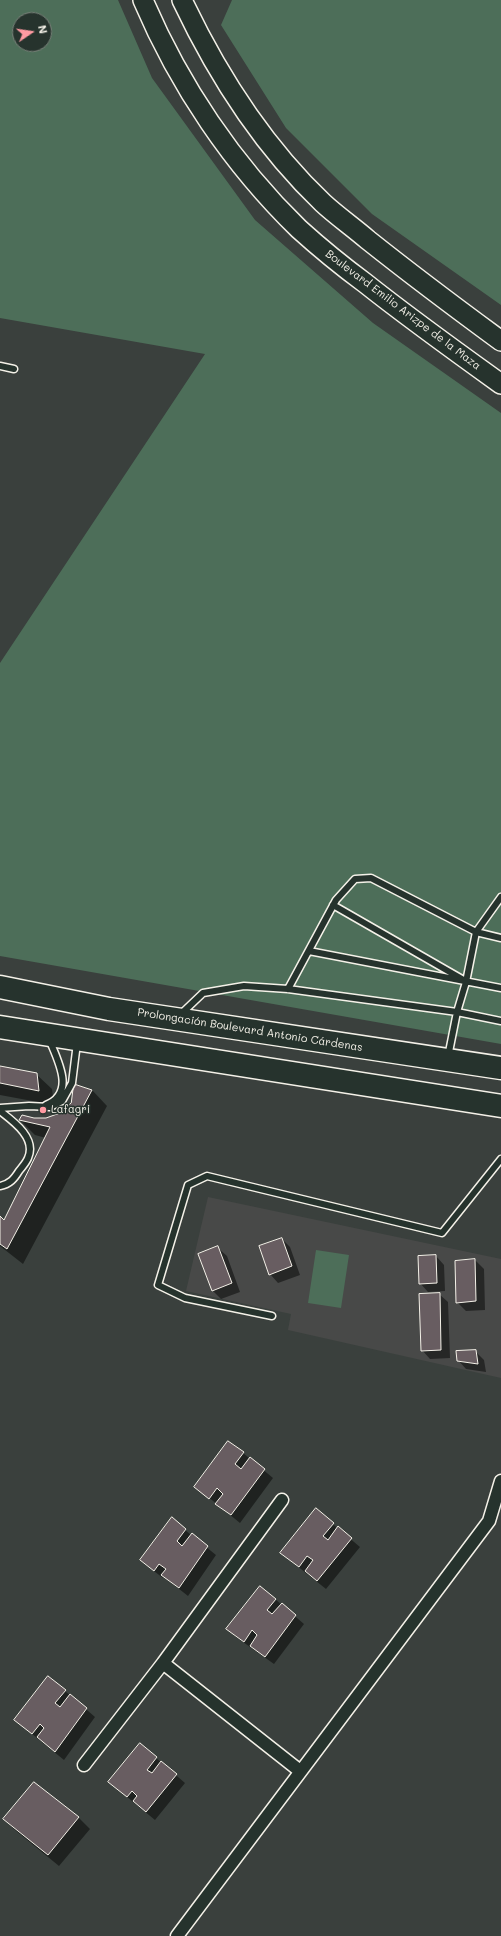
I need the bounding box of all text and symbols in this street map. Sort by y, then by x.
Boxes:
north arrow [12,12,52,52]
text: N [35,24,51,35]
street label: Boulevard Emilio Arizpe de la Maza [323,247,483,373]
street label: Prolongación Boulevard Antonio Cárdenas [136,1006,364,1054]
place label: Lafagri [51,1103,90,1117]
marker: Lafagri [38,1105,48,1115]

